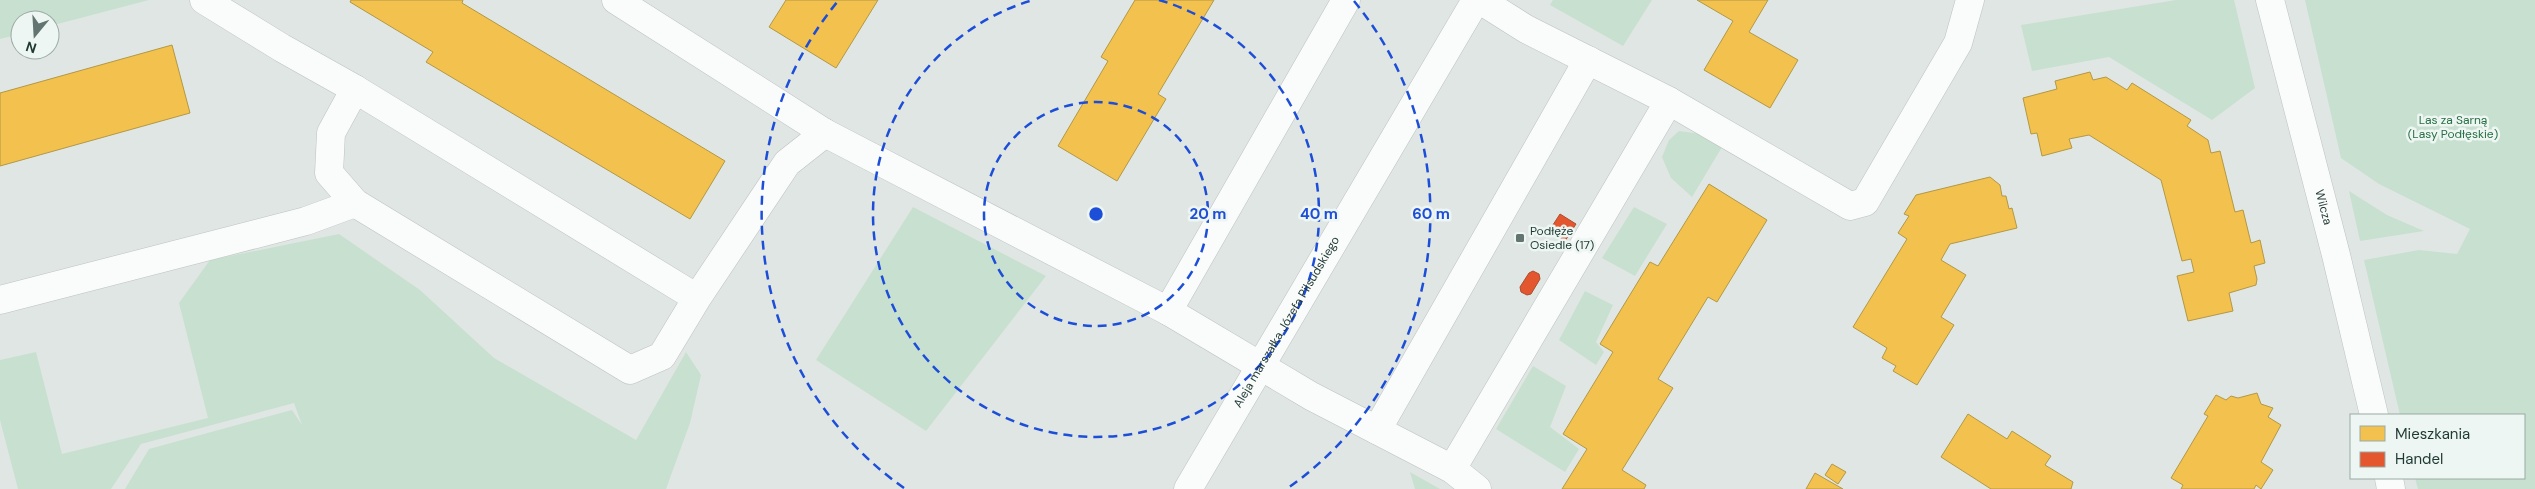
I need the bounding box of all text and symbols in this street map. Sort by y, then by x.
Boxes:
north arrow [10,10,60,60]
text: N [23,37,39,58]
park label: Las za Sarną (Lasy Podłęskie) [2408,112,2498,142]
street label: Wilcza [2311,188,2336,227]
text: 20 m [1190,204,1226,224]
text: 40 m [1300,204,1338,224]
text: 60 m [1412,204,1450,224]
centre of rings [1087,205,1105,223]
place label: Podłęże Osiedle (17) [1530,223,1594,253]
marker: Podłęże Osiedle (17) [1514,232,1526,244]
street label: Aleja marszałka Józefa Piłsudskiego [1230,233,1343,411]
legend [2350,414,2525,479]
text: Mieszkania [2395,424,2470,444]
text: Handel [2395,449,2443,469]

